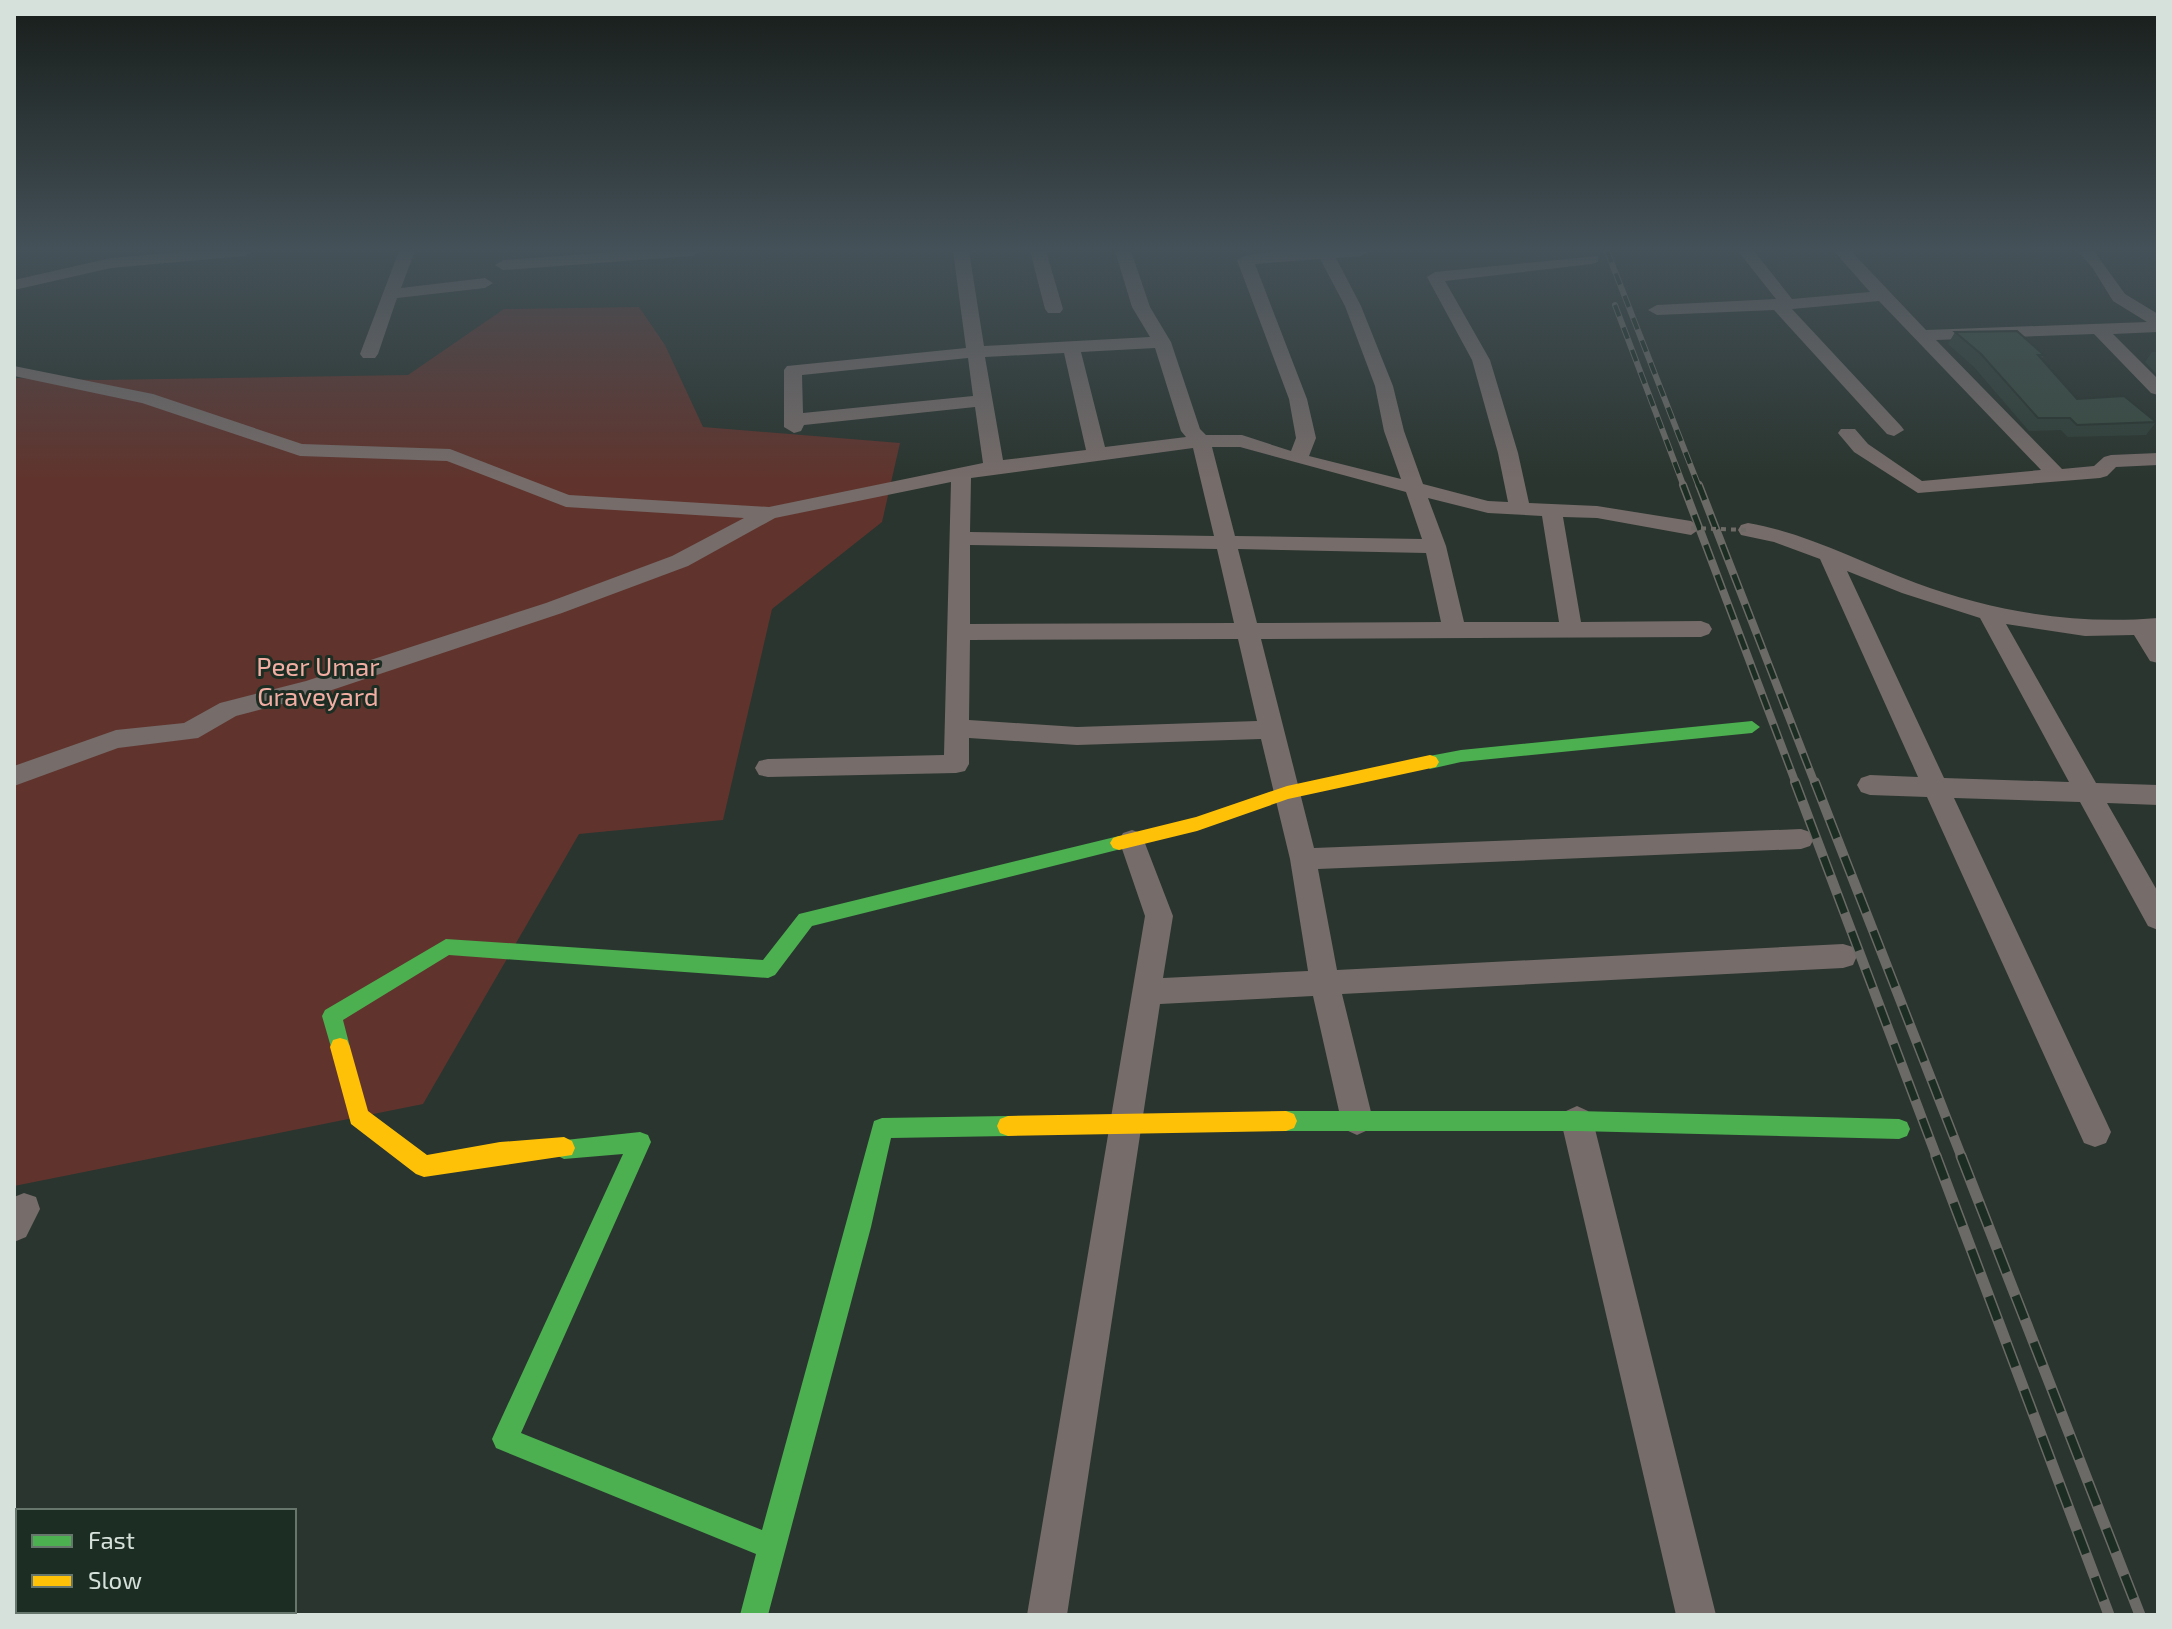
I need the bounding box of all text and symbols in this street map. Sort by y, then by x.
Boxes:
park label: Peer Umar Graveyard [256,650,380,711]
legend [16,1509,296,1613]
text: Fast [88,1525,135,1554]
text: Slow [88,1565,142,1594]

